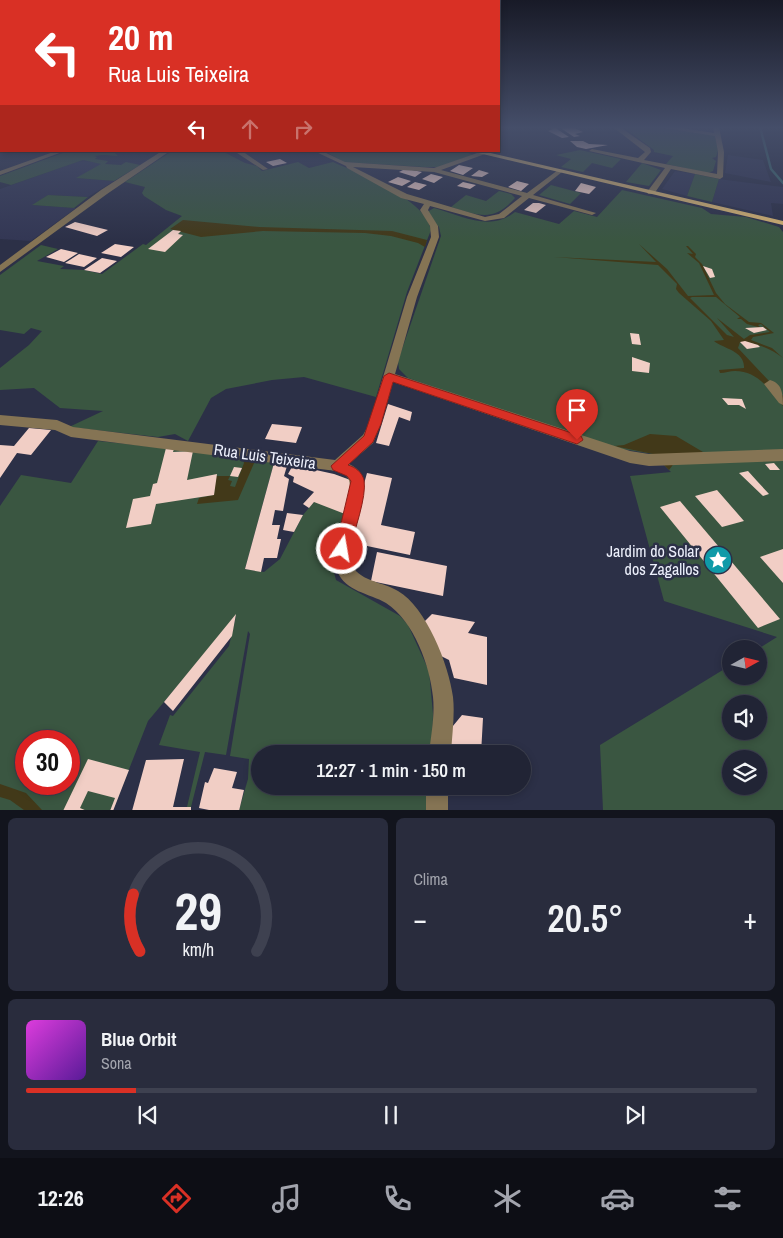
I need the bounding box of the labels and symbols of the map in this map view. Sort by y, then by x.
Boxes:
pin [556,389,598,440]
street label: Rua Luis Teixeira [213,438,318,474]
position arrow [315,522,367,574]
place label: Jardim do Solar dos Zagallos [606,540,700,580]
place icon: Jardim do Solar dos Zagallos [703,545,733,575]
north arrow [722,640,768,685]
speed limit sign: 30 [15,730,80,795]

